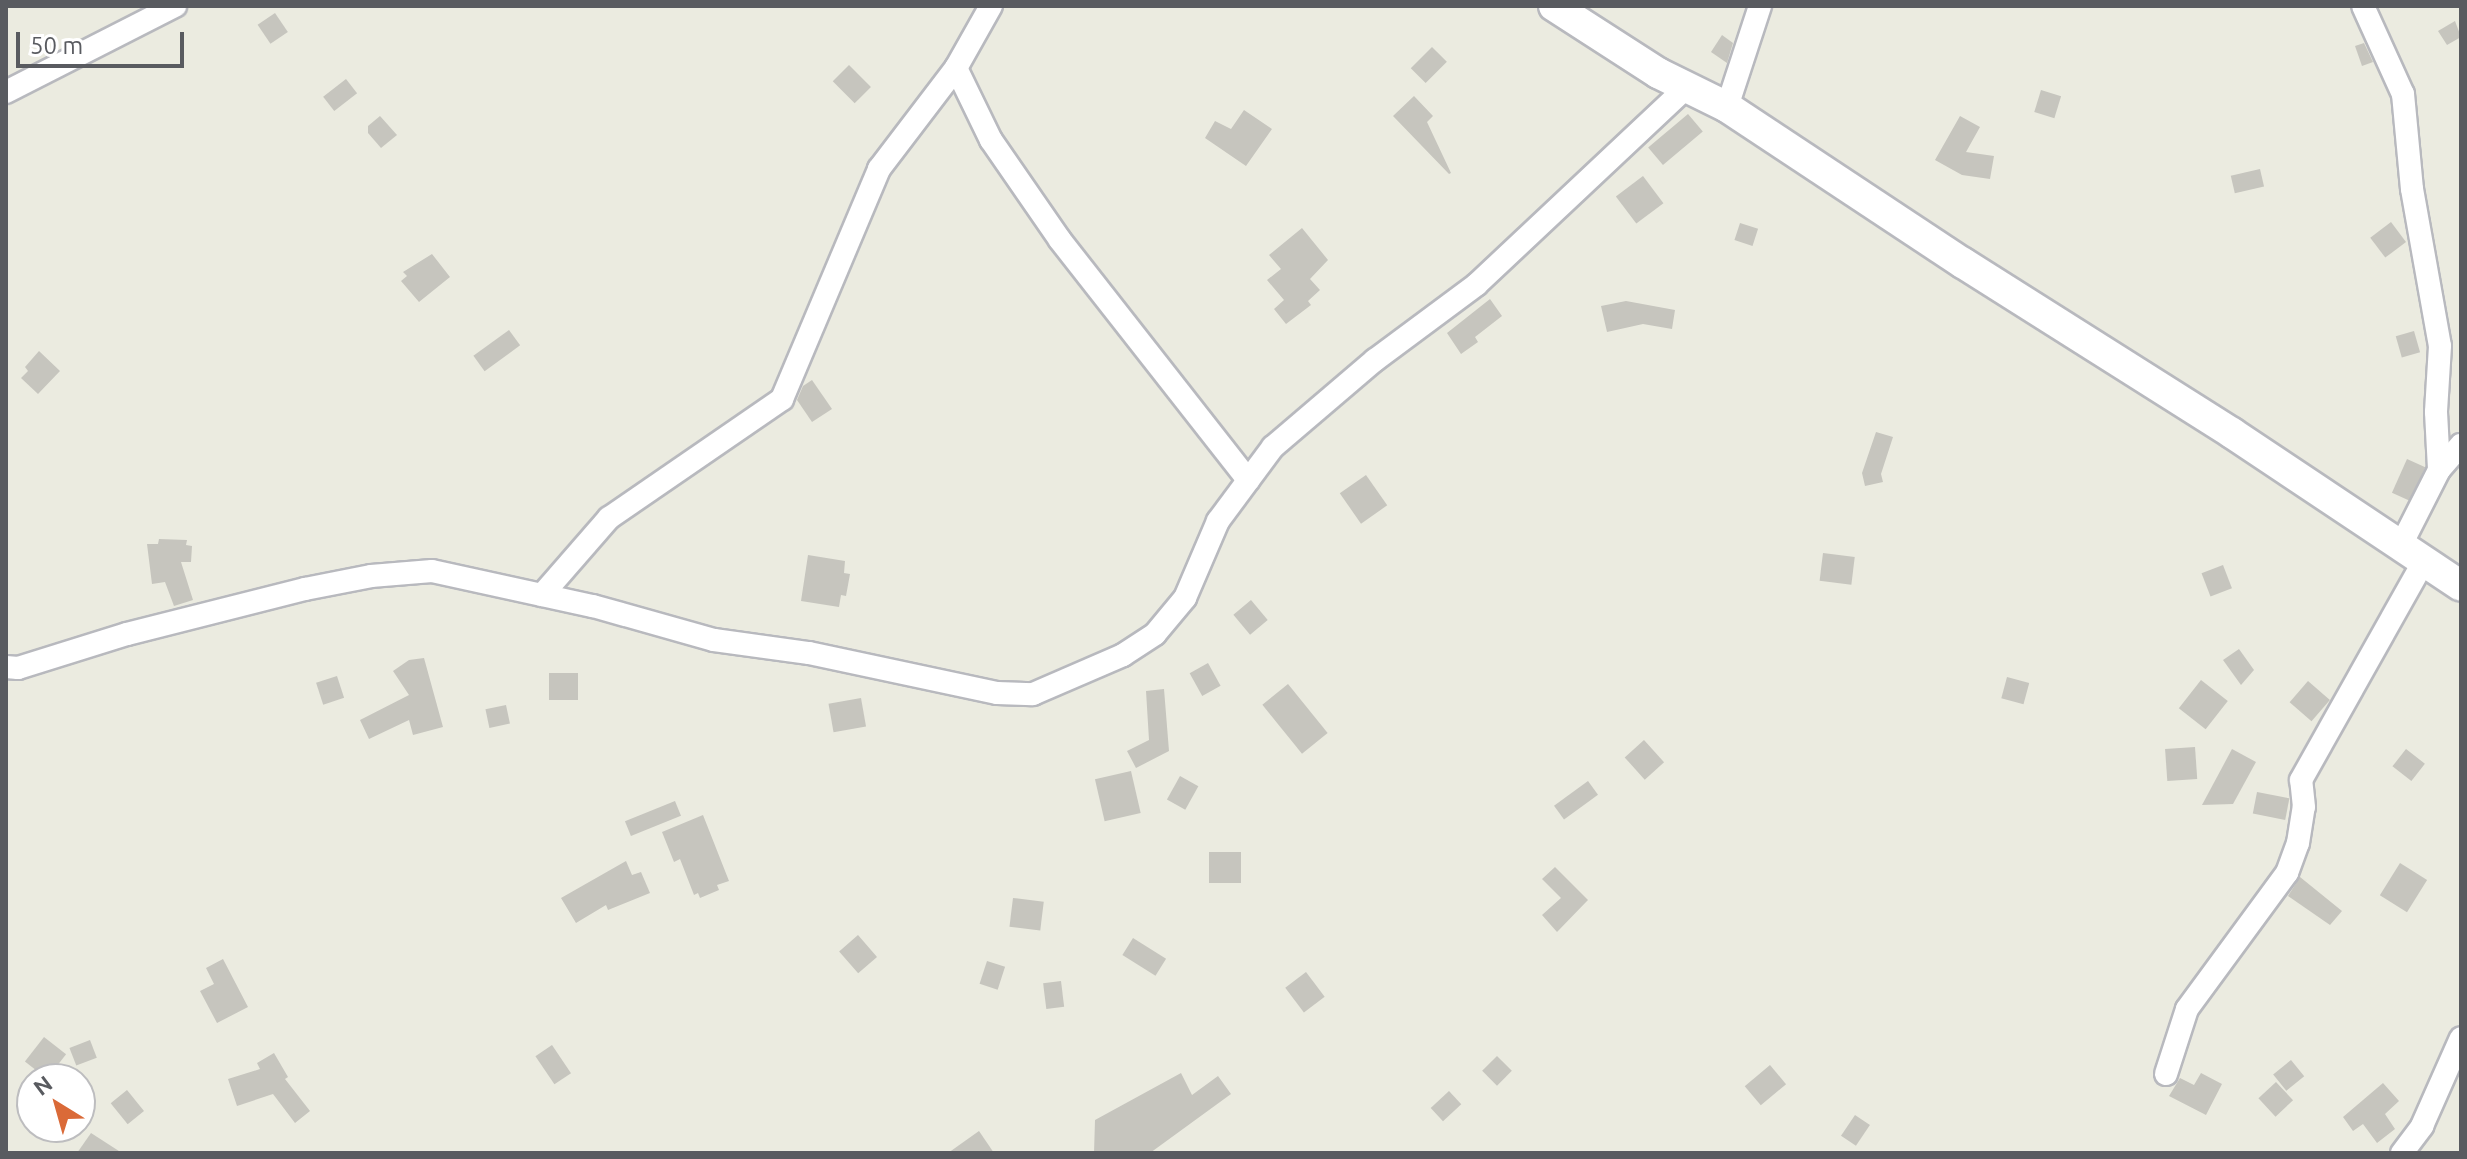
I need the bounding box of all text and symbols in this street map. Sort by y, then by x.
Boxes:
scale bar [20,16,188,66]
text: 50 m [30,32,83,59]
north arrow [16,1063,96,1143]
text: N [28,1070,57,1100]

